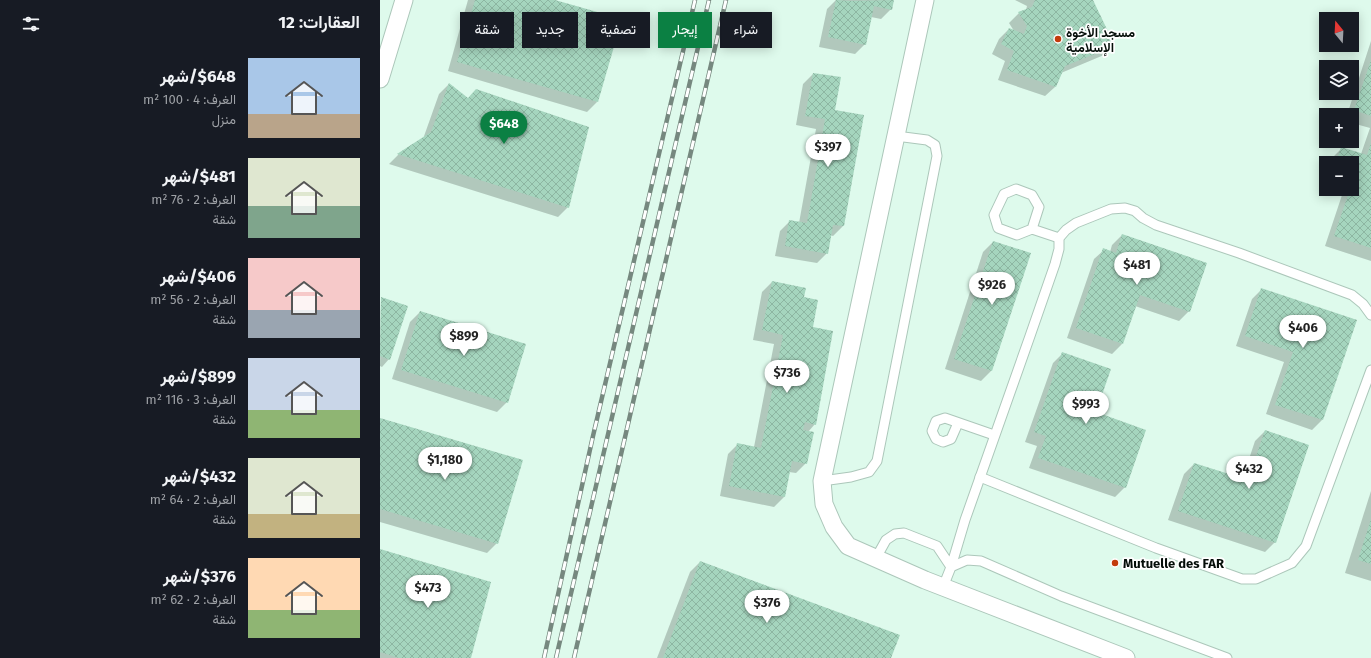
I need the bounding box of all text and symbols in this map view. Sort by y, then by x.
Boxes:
text: العقارات: 12 [278,12,360,33]
chip: شقة [460,12,514,48]
chip: جديد [522,12,578,48]
chip: تصفية [586,12,650,48]
chip: إيجار [658,12,712,48]
chip: شراء [720,12,772,48]
north arrow [1319,12,1359,52]
map controls [1319,12,1359,196]
icon: filters [20,13,42,35]
place label: مسجد الأخوة الإسلامية [1066,25,1135,57]
marker: مسجد الأخوة الإسلامية [1053,34,1063,44]
button: layers [1319,60,1359,100]
text: $648/شهر [160,66,236,87]
icon: home [280,74,328,122]
text: الغرف: 4 · 100 m² [143,92,236,107]
button: + [1319,108,1359,148]
pin: $648 [480,111,528,145]
text: منزل [212,112,236,127]
text: $648 [489,116,519,131]
pin: $397 [804,134,852,168]
text: $397 [815,139,841,154]
button: − [1319,156,1359,196]
text: $481/شهر [162,166,236,187]
icon: home [280,174,328,222]
text: الغرف: 2 · 76 m² [151,192,236,207]
text: شقة [213,212,236,227]
pin: $481 [1113,252,1161,286]
text: $481 [1123,257,1151,272]
text: $406/شهر [160,266,236,287]
pin: $926 [968,272,1016,306]
icon: home [280,274,328,322]
text: $926 [978,277,1006,292]
text: الغرف: 2 · 56 m² [150,292,236,307]
text: شقة [213,312,236,327]
pin: $406 [1279,315,1327,349]
text: $406 [1288,320,1318,335]
pin: $899 [440,323,488,357]
text: $899 [449,328,479,343]
pin: $736 [763,360,811,394]
text: $736 [774,365,800,380]
text: $899/شهر [160,366,236,387]
icon: home [280,374,328,422]
pin: $993 [1062,391,1110,425]
text: الغرف: 3 · 116 m² [146,392,236,407]
text: $993 [1072,396,1100,411]
text: شقة [213,412,236,427]
pin: $1,180 [412,447,478,481]
text: $1,180 [427,452,463,467]
pin: $432 [1225,456,1273,490]
text: $432 [1235,461,1263,476]
text: $432/شهر [162,466,236,487]
icon: home [280,474,328,522]
text: الغرف: 2 · 64 m² [150,492,236,507]
text: شقة [213,512,236,527]
place label: Mutuelle des FAR [1123,556,1225,571]
marker: Mutuelle des FAR [1110,558,1120,568]
text: $376/شهر [163,566,236,587]
icon: home [280,574,328,622]
pin: $473 [404,575,452,609]
text: $473 [415,580,441,595]
pin: $376 [743,590,791,624]
text: الغرف: 2 · 62 m² [150,592,236,607]
text: $376 [753,595,781,610]
text: شقة [213,612,236,627]

